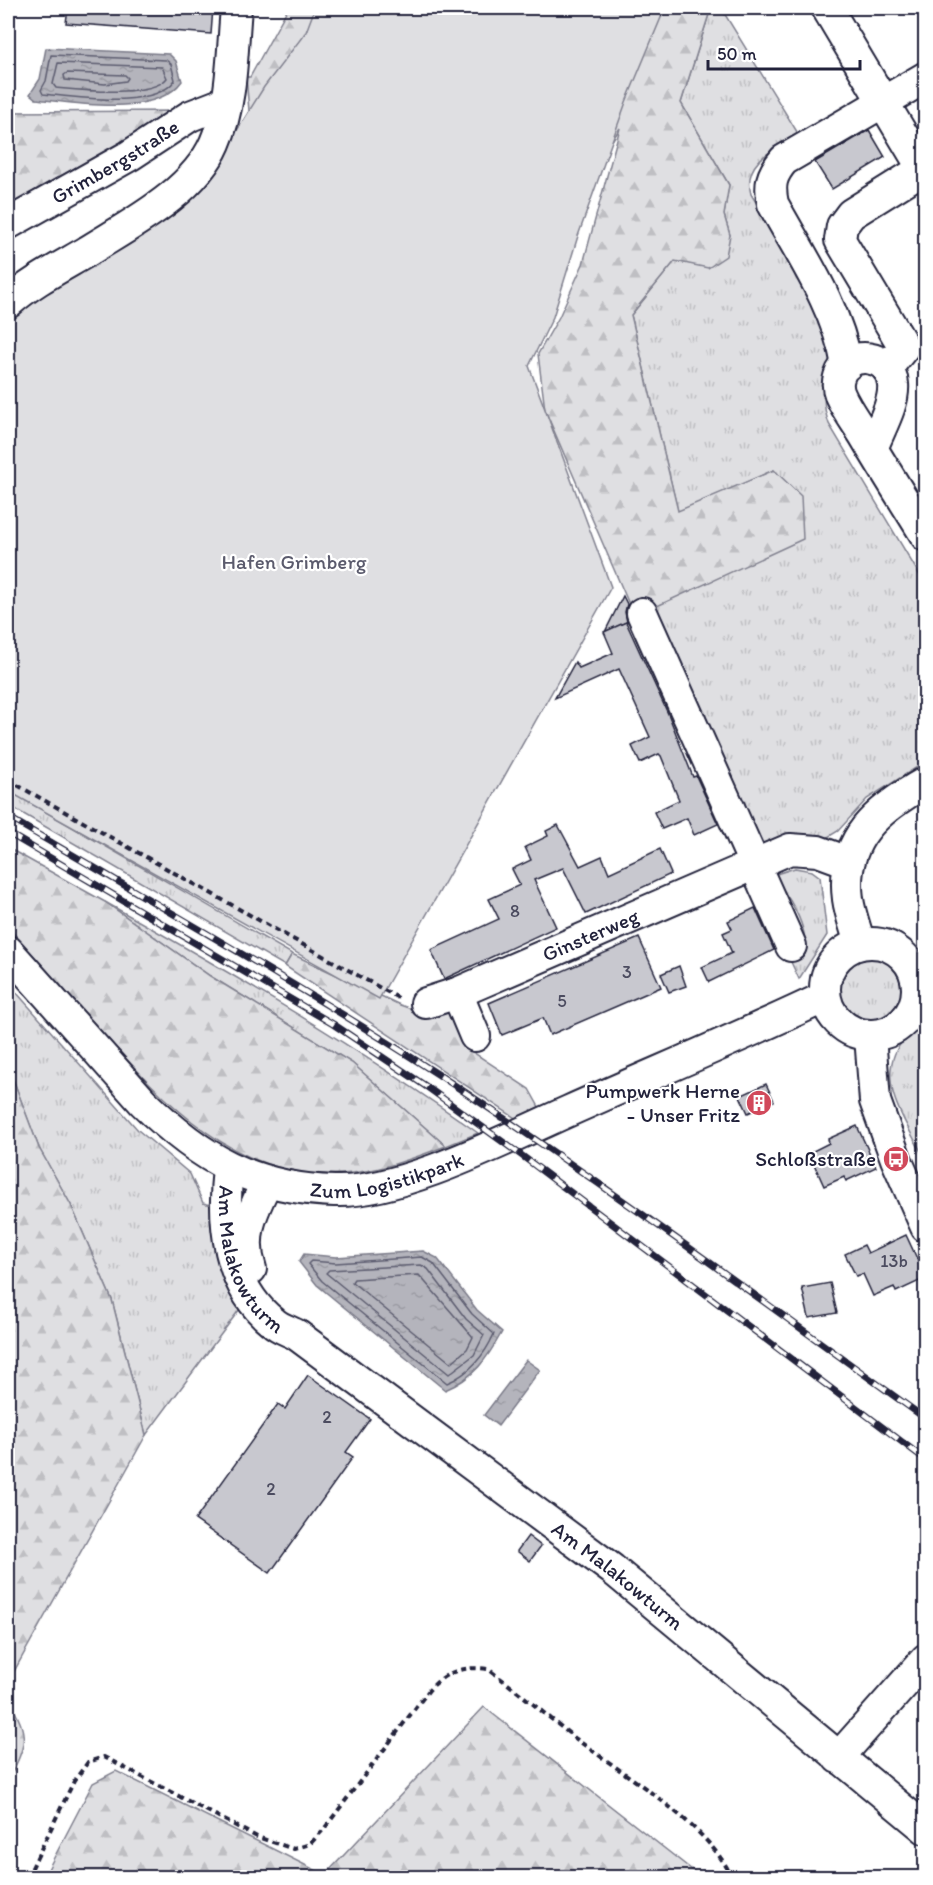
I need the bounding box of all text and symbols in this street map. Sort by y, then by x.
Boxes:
scale bar [708,33,860,71]
text: 50 m [717,43,757,65]
street label: Grimbergstraße [47,114,184,209]
park label: Hafen Grimberg [221,549,367,574]
house number: 8 [510,900,520,922]
street label: Ginsterweg [538,903,643,967]
house number: 3 [622,961,632,983]
house number: 5 [557,990,567,1012]
place label: Pumpwerk Herne - Unser Fritz [585,1078,740,1127]
building icon: Pumpwerk Herne - Unser Fritz [744,1088,774,1118]
bus stop icon: Schloßstraße [881,1144,911,1174]
street label: Zum Logistikpark [309,1146,467,1203]
place label: Schloßstraße [755,1146,876,1171]
street label: Am Malakowturm [214,1185,290,1338]
house number: 13b [880,1250,908,1272]
house number: 2 [322,1406,332,1428]
house number: 2 [266,1478,276,1500]
street label: Am Malakowturm [547,1516,689,1635]

